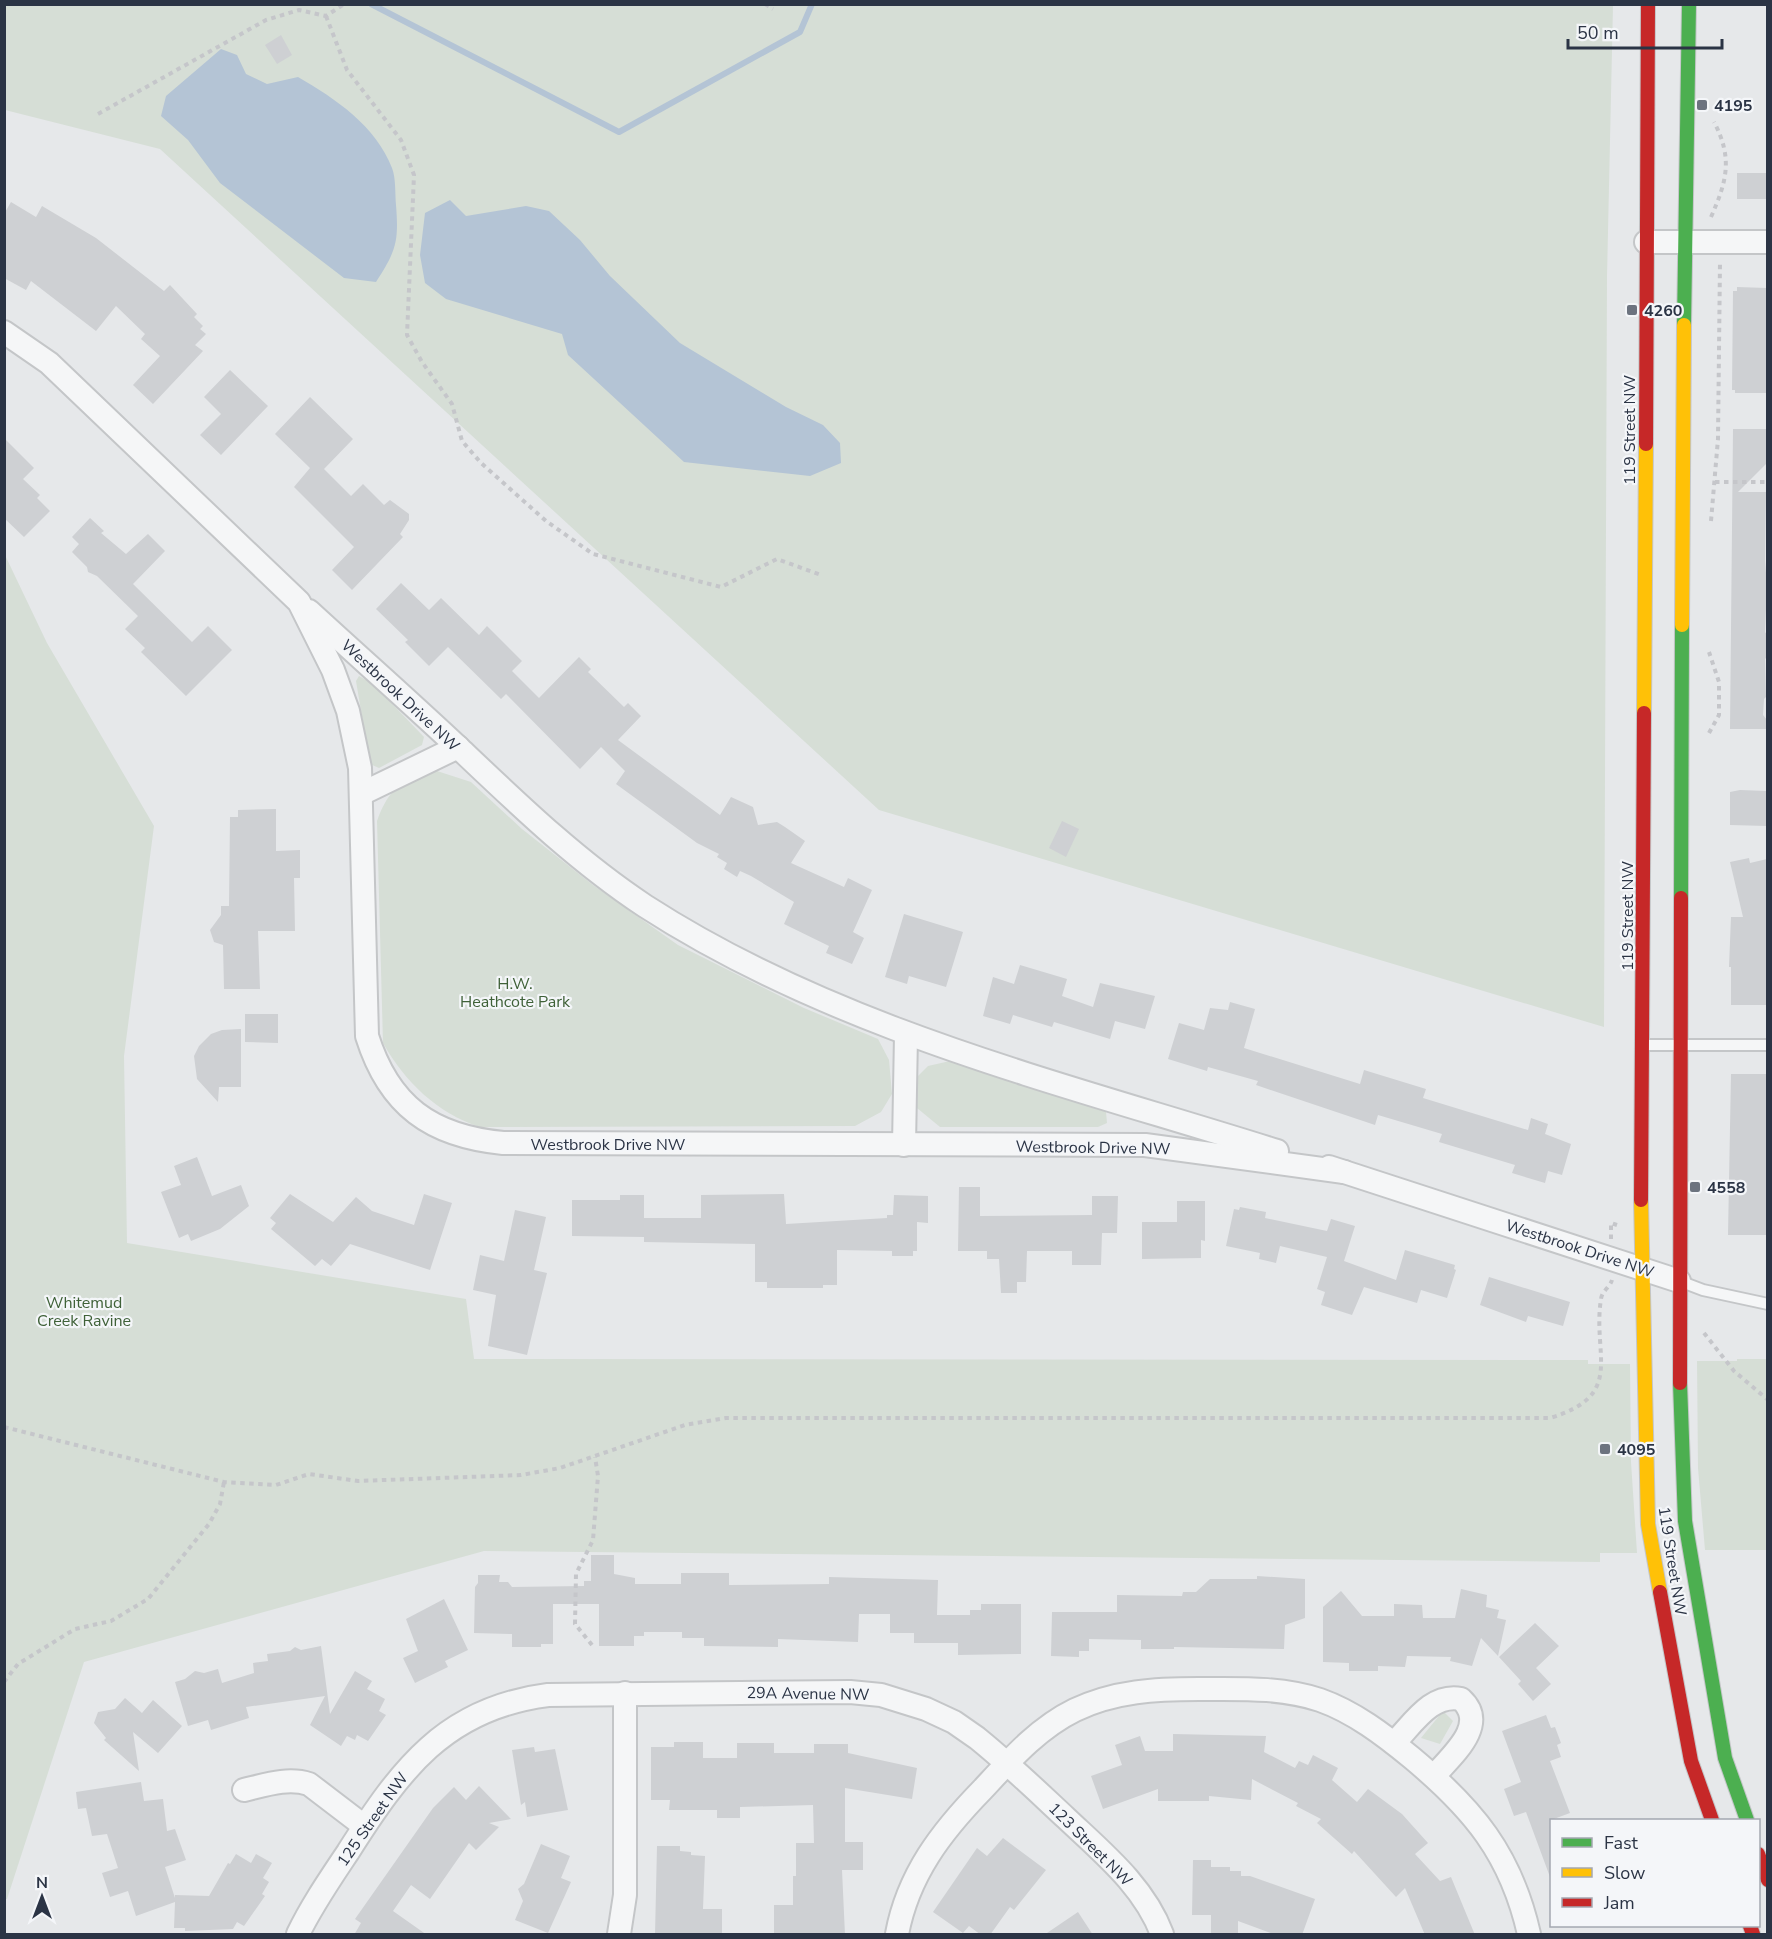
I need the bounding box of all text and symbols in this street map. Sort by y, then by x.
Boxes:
scale bar [1568,12,1722,50]
text: 50 m [1577,21,1619,45]
place label: 4195 [1714,95,1752,117]
marker: 4195 [1695,98,1709,112]
place label: 4260 [1644,300,1682,322]
marker: 4260 [1625,303,1639,317]
street label: 119 Street NW [1619,375,1641,485]
street label: Westbrook Drive NW [336,635,465,757]
street label: 119 Street NW [1617,861,1639,971]
park label: H.W. Heathcote Park [460,973,571,1013]
street label: Westbrook Drive NW [531,1134,686,1156]
street label: Westbrook Drive NW [1015,1136,1171,1160]
place label: 4558 [1707,1177,1745,1199]
marker: 4558 [1688,1180,1702,1194]
street label: Westbrook Drive NW [1503,1215,1657,1283]
park label: Whitemud Creek Ravine [37,1292,131,1332]
place label: 4095 [1617,1439,1655,1461]
marker: 4095 [1598,1442,1612,1456]
street label: 119 Street NW [1653,1505,1692,1618]
street label: 29A Avenue NW [746,1682,870,1706]
street label: 125 Street NW [332,1768,414,1871]
street label: 123 Street NW [1044,1798,1137,1892]
legend [1550,1819,1760,1927]
text: Fast [1604,1831,1639,1855]
text: Slow [1604,1861,1645,1885]
north arrow [12,1867,72,1927]
text: N [36,1872,48,1894]
text: Jam [1603,1891,1635,1915]

